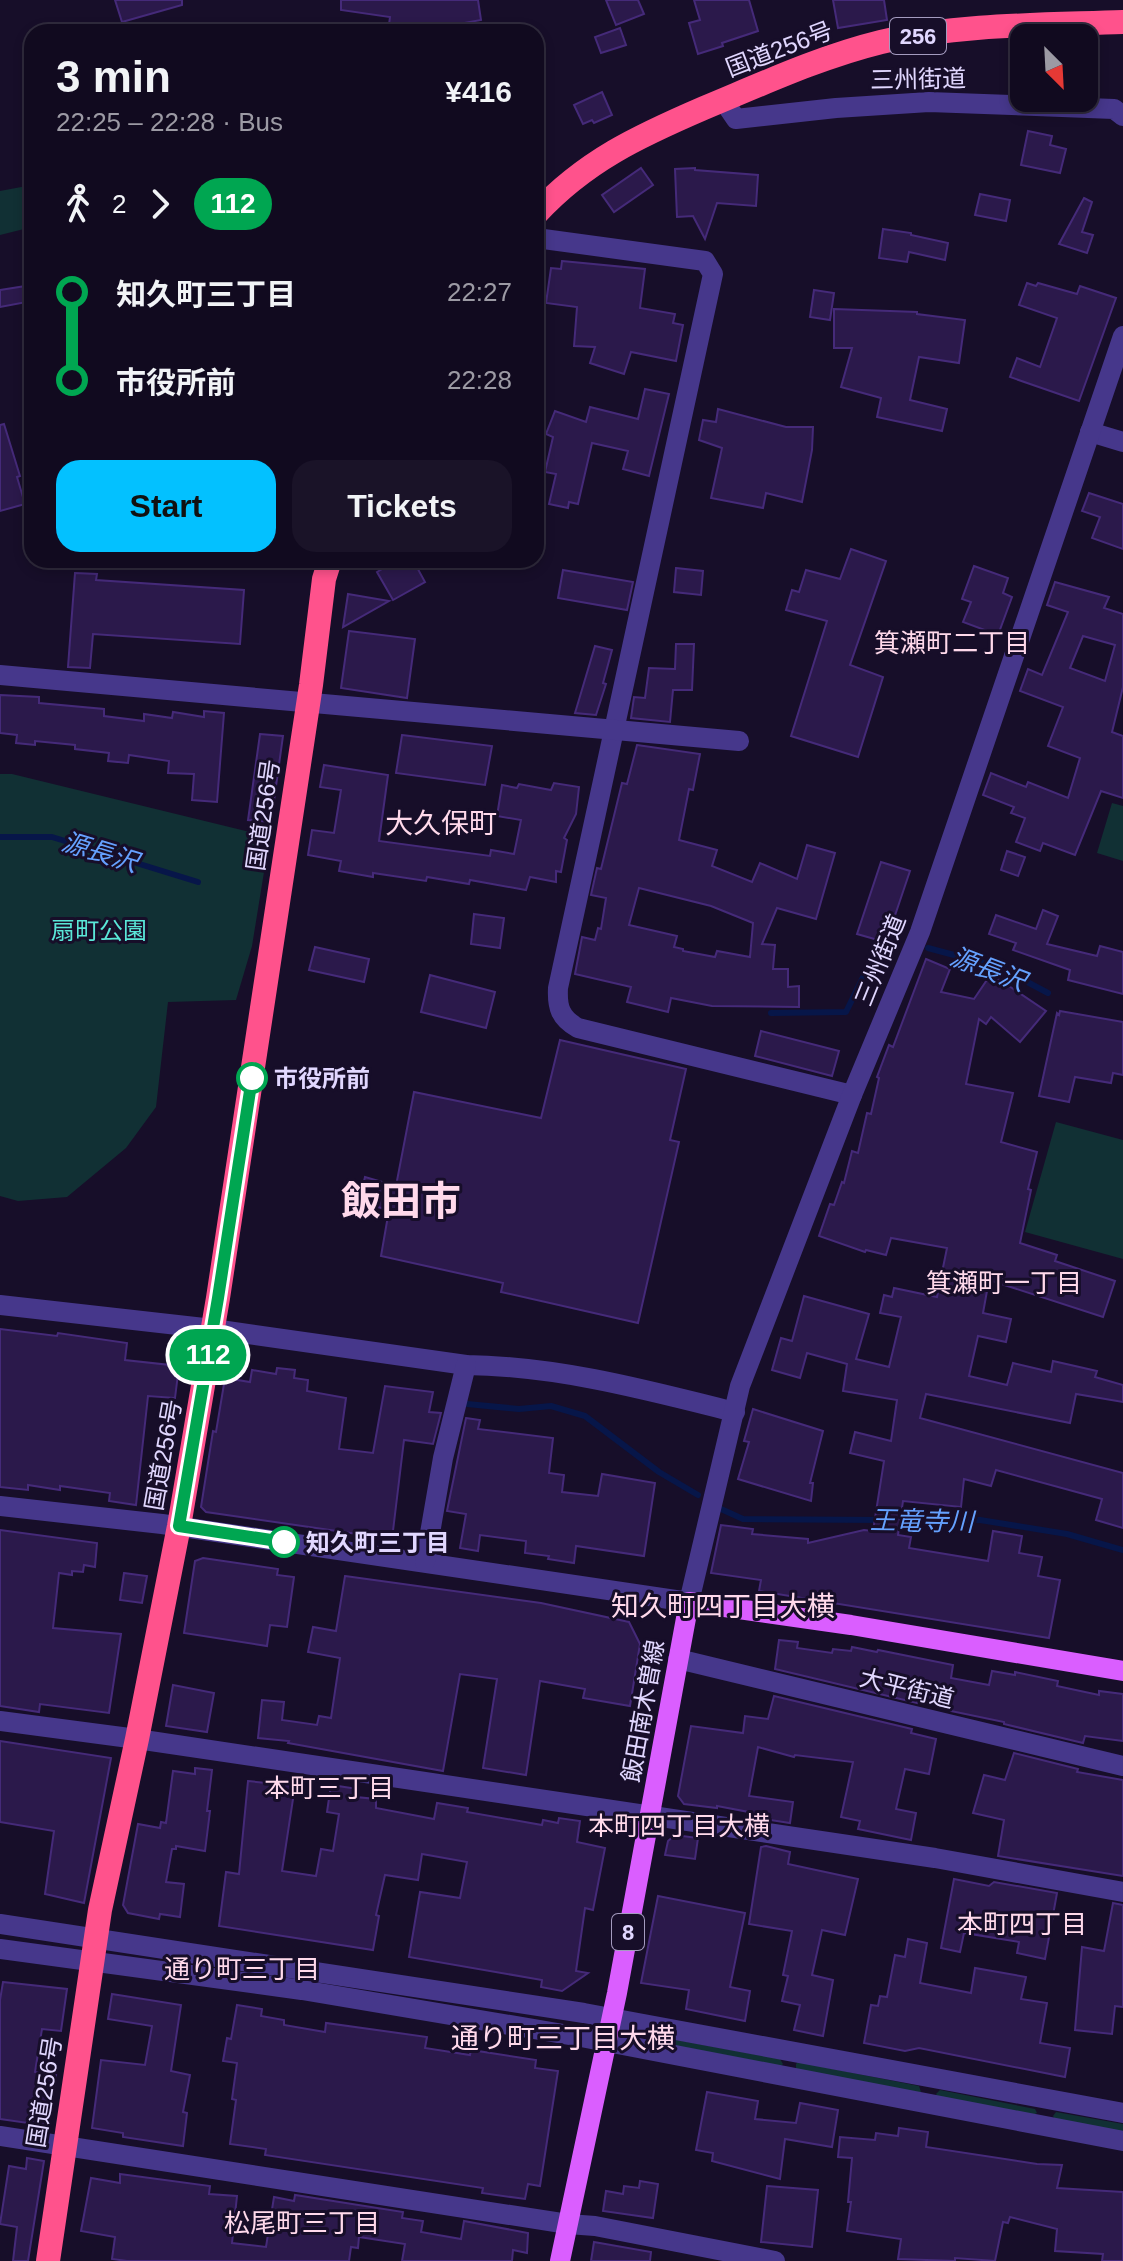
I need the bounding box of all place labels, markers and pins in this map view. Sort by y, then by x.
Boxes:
marker: 市役所前 [237,1063,267,1093]
place label: 市役所前 [274,1065,370,1092]
marker: 知久町三丁目 [269,1527,299,1557]
place label: 知久町三丁目 [306,1529,450,1556]

